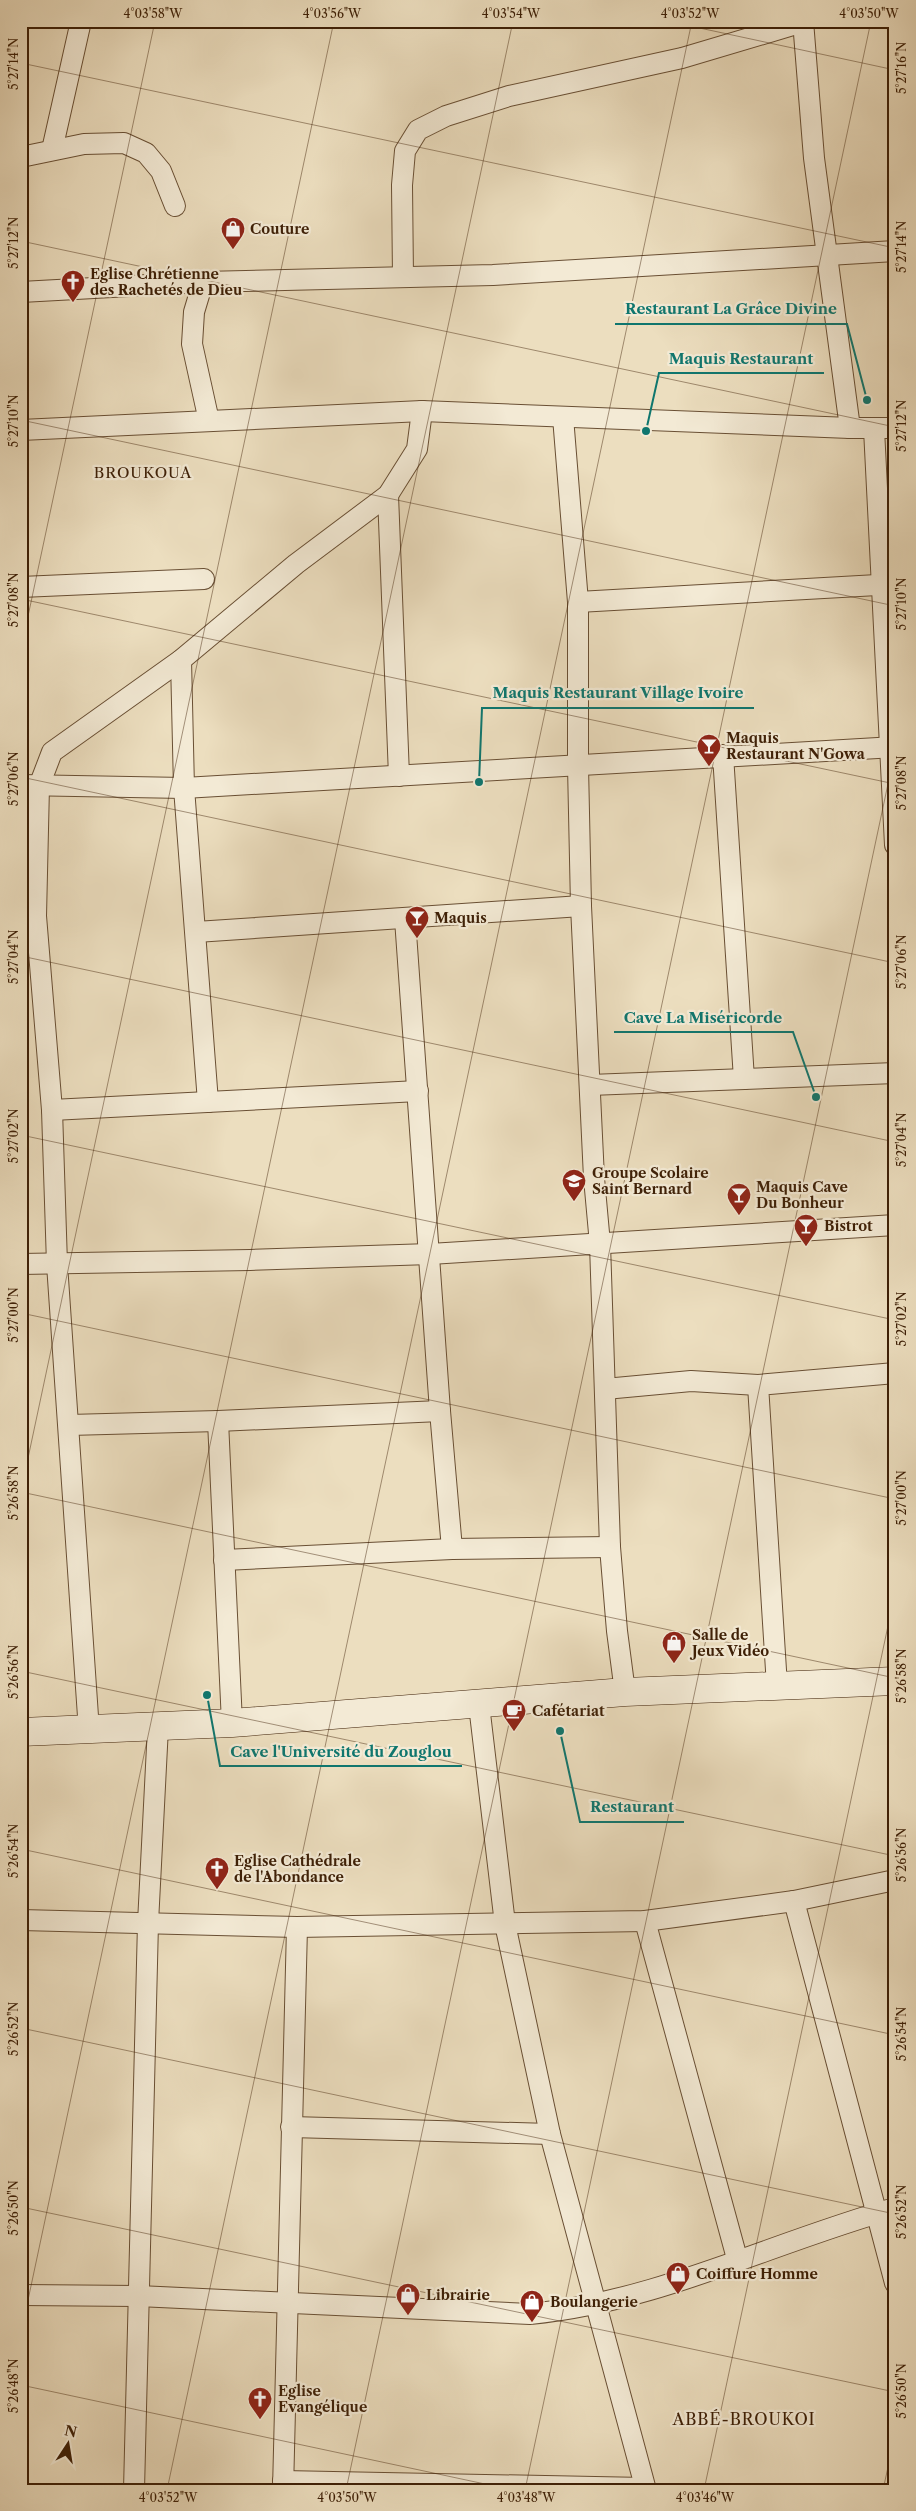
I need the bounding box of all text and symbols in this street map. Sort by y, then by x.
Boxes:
text: 4°03'58"W [124,6,183,21]
text: 4°03'56"W [303,6,362,21]
text: 4°03'54"W [482,6,541,21]
text: 4°03'52"W [661,6,720,21]
text: 4°03'50"W [839,6,900,21]
text: 5°27'14"N [6,38,21,90]
text: 5°27'16"N [894,42,909,94]
shop icon: Couture [220,216,246,250]
text: 5°27'12"N [6,217,21,269]
place label: Couture [250,220,309,238]
text: 5°27'14"N [894,221,909,273]
place label: Eglise Chrétienne des Rachetés de Dieu [90,265,242,299]
church icon: Eglise Chrétienne des Rachetés de Dieu [60,269,86,303]
callout: Restaurant La Grâce Divine [615,294,847,324]
text: Restaurant La Grâce Divine [625,299,837,318]
callout: Maquis Restaurant [659,343,824,373]
text: Maquis Restaurant [669,349,813,368]
text: 5°27'10"N [6,394,21,447]
text: 5°27'12"N [894,400,909,452]
district label: BROUKOUA [94,463,192,482]
text: 5°27'08"N [6,572,21,627]
text: 5°27'10"N [894,577,909,630]
callout: Maquis Restaurant Village Ivoire [482,678,754,708]
text: Maquis Restaurant Village Ivoire [493,683,743,702]
place label: Maquis Restaurant N'Gowa [726,729,866,763]
bar icon: Maquis Restaurant N'Gowa [696,733,722,767]
text: 5°27'06"N [6,752,21,806]
text: 5°27'08"N [894,755,909,810]
bar icon: Maquis [404,905,430,939]
place label: Maquis [434,909,487,927]
text: 5°27'04"N [6,930,21,984]
text: 5°27'06"N [894,935,909,989]
callout: Cave La Miséricorde [614,1002,793,1032]
text: Cave La Miséricorde [624,1008,782,1027]
text: 5°27'02"N [6,1109,21,1163]
text: 5°27'04"N [894,1113,909,1167]
place label: Groupe Scolaire Saint Bernard [592,1164,709,1198]
school or university icon: Groupe Scolaire Saint Bernard [561,1168,587,1202]
place label: Maquis Cave Du Bonheur [756,1178,848,1212]
bar icon: Maquis Cave Du Bonheur [726,1182,752,1216]
bar icon: Bistrot [793,1213,819,1247]
place label: Bistrot [824,1217,873,1235]
text: 5°27'00"N [6,1287,21,1343]
text: 5°27'02"N [894,1292,909,1346]
text: 5°26'58"N [6,1466,21,1520]
text: 5°27'00"N [894,1470,909,1526]
place label: Salle de Jeux Vidéo [689,1626,769,1660]
shop icon: Salle de Jeux Vidéo [661,1630,687,1664]
text: 5°26'56"N [6,1645,21,1699]
text: 5°26'58"N [894,1649,909,1703]
cafe icon: Cafétariat [501,1698,527,1732]
place label: Cafétariat [532,1702,605,1720]
callout: Cave l'Université du Zouglou [220,1736,462,1766]
text: Cave l'Université du Zouglou [230,1742,452,1761]
callout: Restaurant [580,1792,684,1822]
text: Restaurant [590,1797,674,1816]
text: 5°26'54"N [6,1824,21,1878]
text: 5°26'56"N [894,1828,909,1882]
place label: Eglise Cathédrale de l'Abondance [234,1852,361,1886]
church icon: Eglise Cathédrale de l'Abondance [204,1856,230,1890]
text: 5°26'52"N [6,2002,21,2056]
text: 5°26'54"N [894,2007,909,2061]
text: 5°26'50"N [6,2180,21,2236]
text: 5°26'52"N [894,2185,909,2239]
shop icon: Coiffure Homme [665,2261,691,2295]
place label: Coiffure Homme [696,2265,818,2283]
shop icon: Librairie [395,2282,421,2316]
place label: Librairie [426,2286,490,2304]
shop icon: Boulangerie [519,2289,545,2323]
place label: Boulangerie [550,2293,638,2311]
text: 5°26'48"N [6,2359,21,2413]
text: 5°26'50"N [894,2363,909,2419]
place label: Eglise Evangélique [278,2382,367,2416]
church icon: Eglise Evangélique [247,2386,273,2420]
district label: ABBÉ-BROUKOI [671,2409,816,2429]
north arrow [42,2418,92,2468]
text: N [63,2421,79,2441]
text: 4°03'52"W [139,2490,198,2505]
text: 4°03'50"W [317,2490,378,2505]
text: 4°03'48"W [497,2490,556,2505]
text: 4°03'46"W [676,2490,735,2505]

